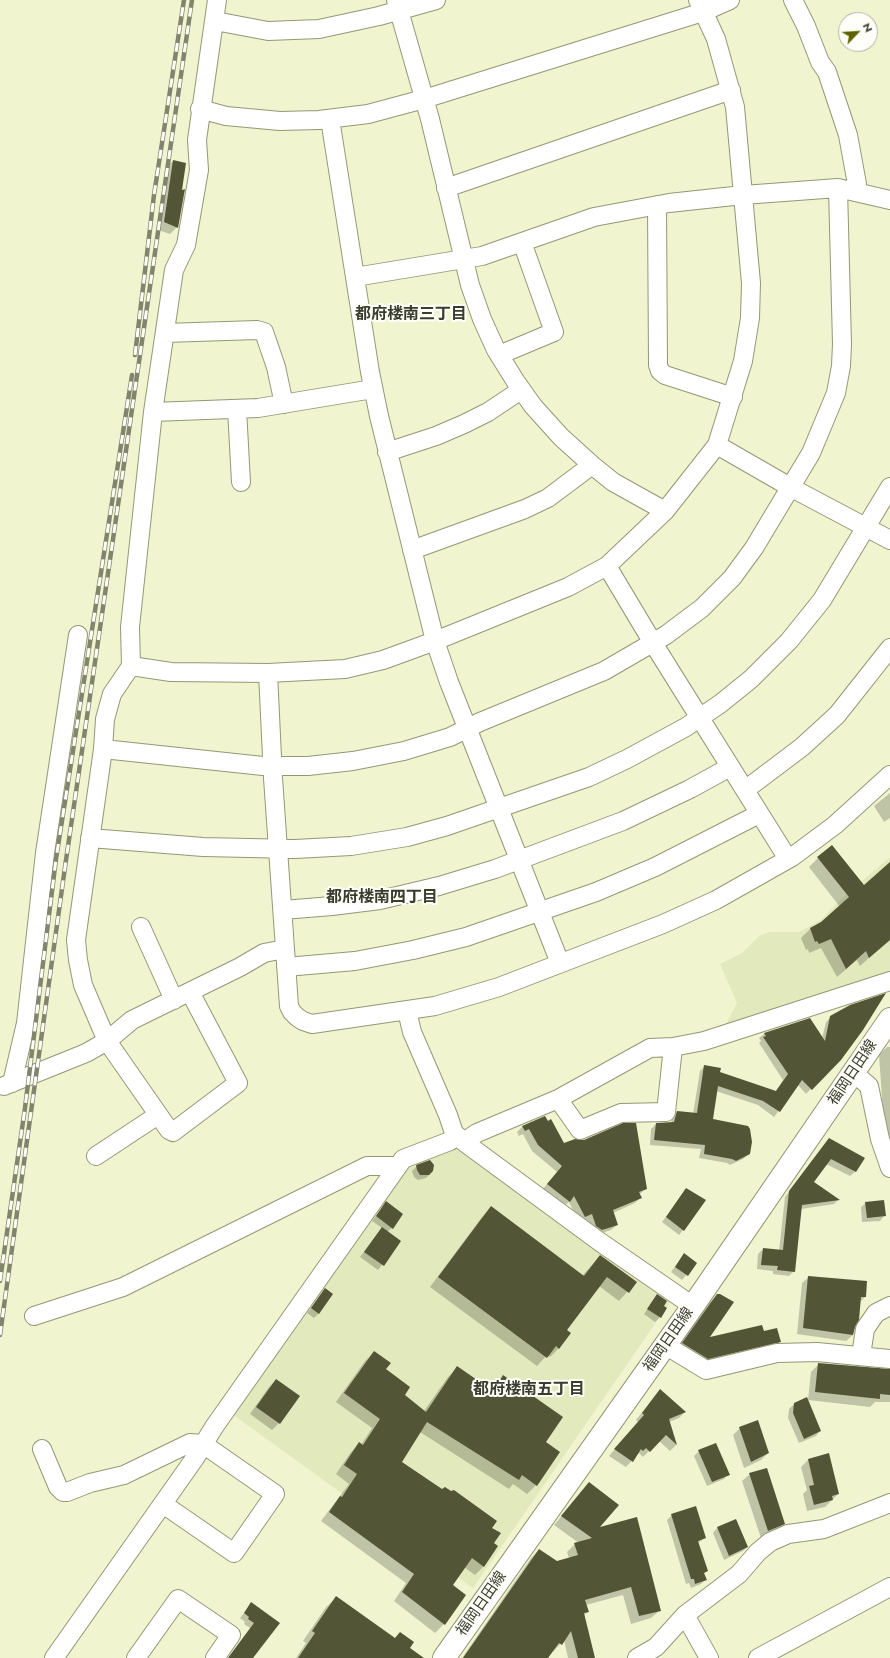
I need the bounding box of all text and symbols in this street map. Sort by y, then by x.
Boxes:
north arrow [838,12,878,52]
text: N [859,20,877,35]
district label: 都府楼南三丁目 [355,305,467,325]
district label: 都府楼南四丁目 [326,888,438,908]
street label: 福岡日田線 [825,1037,881,1109]
street label: 福岡日田線 [640,1304,698,1376]
district label: 都府楼南五丁目 [473,1380,585,1400]
street label: 福岡日田線 [453,1568,511,1640]

